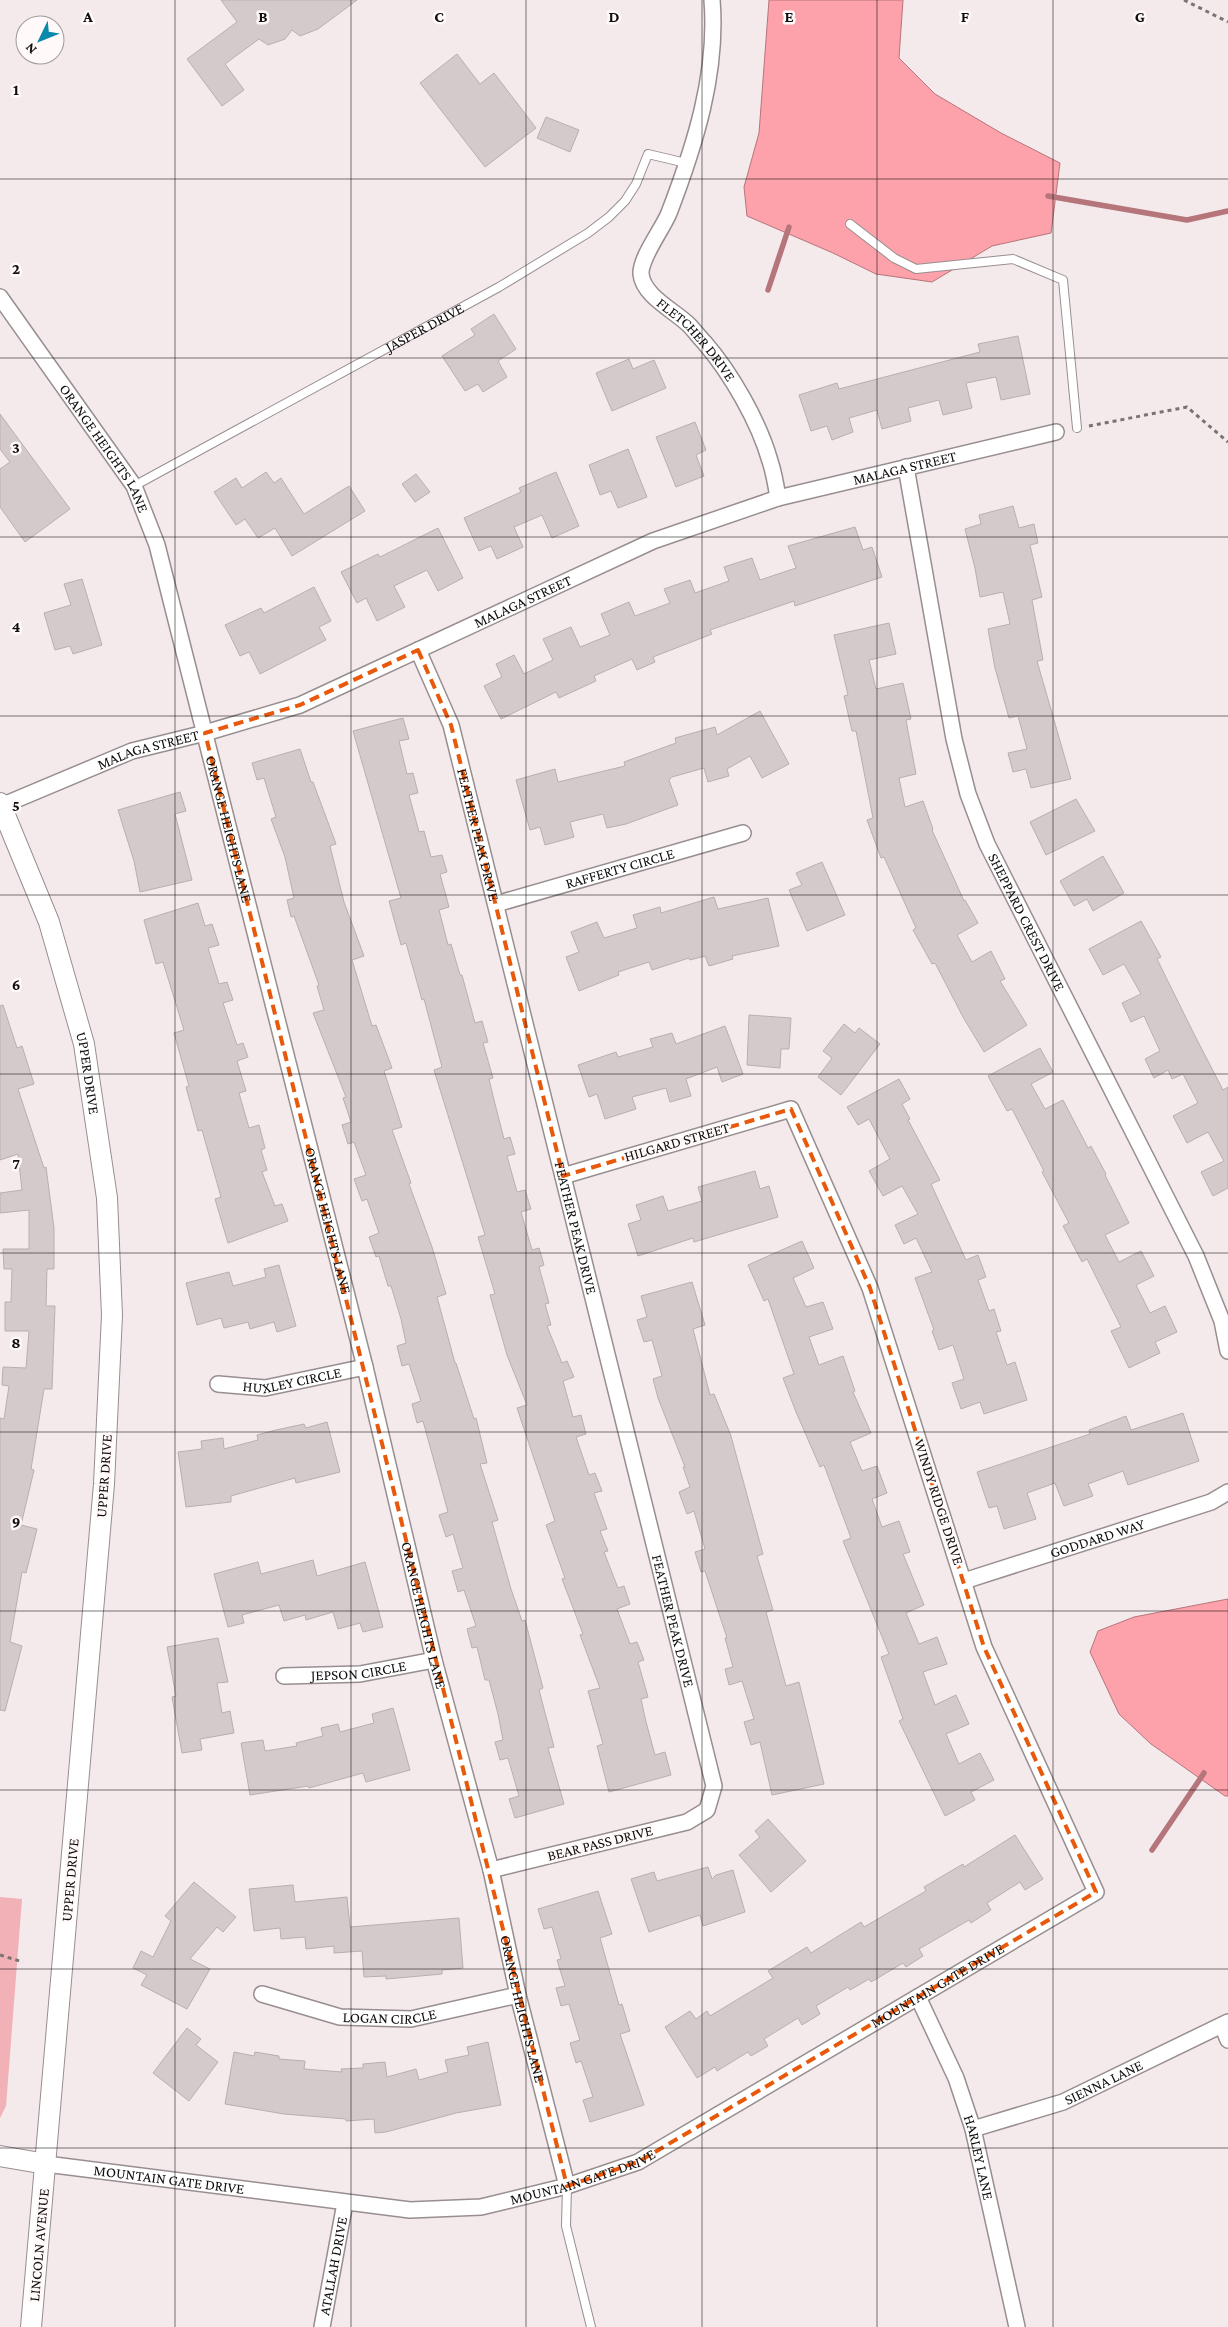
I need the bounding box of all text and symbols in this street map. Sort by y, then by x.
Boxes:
text: A [82,8,93,25]
text: B [258,8,268,25]
text: C [434,8,444,25]
text: D [608,8,620,25]
text: E [784,8,794,25]
text: F [961,8,970,25]
text: G [1135,8,1145,25]
north arrow [15,15,65,65]
text: N [21,40,40,58]
text: 1 [13,81,19,98]
text: 2 [12,260,20,277]
street label: FLETCHER DRIVE [654,295,739,384]
street label: JASPER DRIVE [381,300,466,357]
street label: ORANGE HEIGHTS LANE [56,381,152,515]
text: 3 [12,439,20,456]
street label: MALAGA STREET [851,448,958,488]
street label: MALAGA STREET [472,572,574,631]
text: 4 [12,618,21,635]
street label: MALAGA STREET [95,727,201,773]
street label: ORANGE HEIGHTS LANE [203,754,255,904]
street label: FEATHER PEAK DRIVE [454,767,502,903]
text: 5 [12,797,20,814]
street label: RAFFERTY CIRCLE [564,845,676,892]
street label: SHEPPARD CREST DRIVE [985,851,1068,994]
text: 6 [12,976,20,993]
street label: UPPER DRIVE [73,1030,102,1116]
street label: HILGARD STREET [623,1119,731,1165]
street label: ORANGE HEIGHTS LANE [302,1146,354,1296]
text: 7 [12,1155,20,1172]
street label: FEATHER PEAK DRIVE [552,1160,600,1296]
text: 8 [11,1334,21,1351]
street label: HUXLEY CIRCLE [242,1364,343,1396]
street label: UPPER DRIVE [93,1434,115,1518]
street label: WINDY RIDGE DRIVE [911,1437,967,1567]
text: 9 [12,1513,20,1530]
street label: GODDARD WAY [1048,1516,1147,1561]
street label: ORANGE HEIGHTS LANE [398,1540,449,1691]
street label: FEATHER PEAK DRIVE [649,1553,697,1689]
street label: JEPSON CIRCLE [309,1657,408,1684]
street label: BEAR PASS DRIVE [546,1822,654,1864]
street label: UPPER DRIVE [58,1838,82,1922]
street label: ORANGE HEIGHTS LANE [497,1934,548,2084]
street label: MOUNTAIN GATE DRIVE [868,1940,1007,2031]
street label: LOGAN CIRCLE [342,2006,438,2027]
street label: SIENNA LANE [1062,2057,1145,2108]
street label: HARLEY LANE [961,2113,996,2201]
street label: MOUNTAIN GATE DRIVE [508,2146,658,2208]
street label: MOUNTAIN GATE DRIVE [93,2162,245,2197]
street label: LINCOLN AVENUE [26,2188,52,2302]
street label: ATALLAH DRIVE [316,2215,350,2317]

